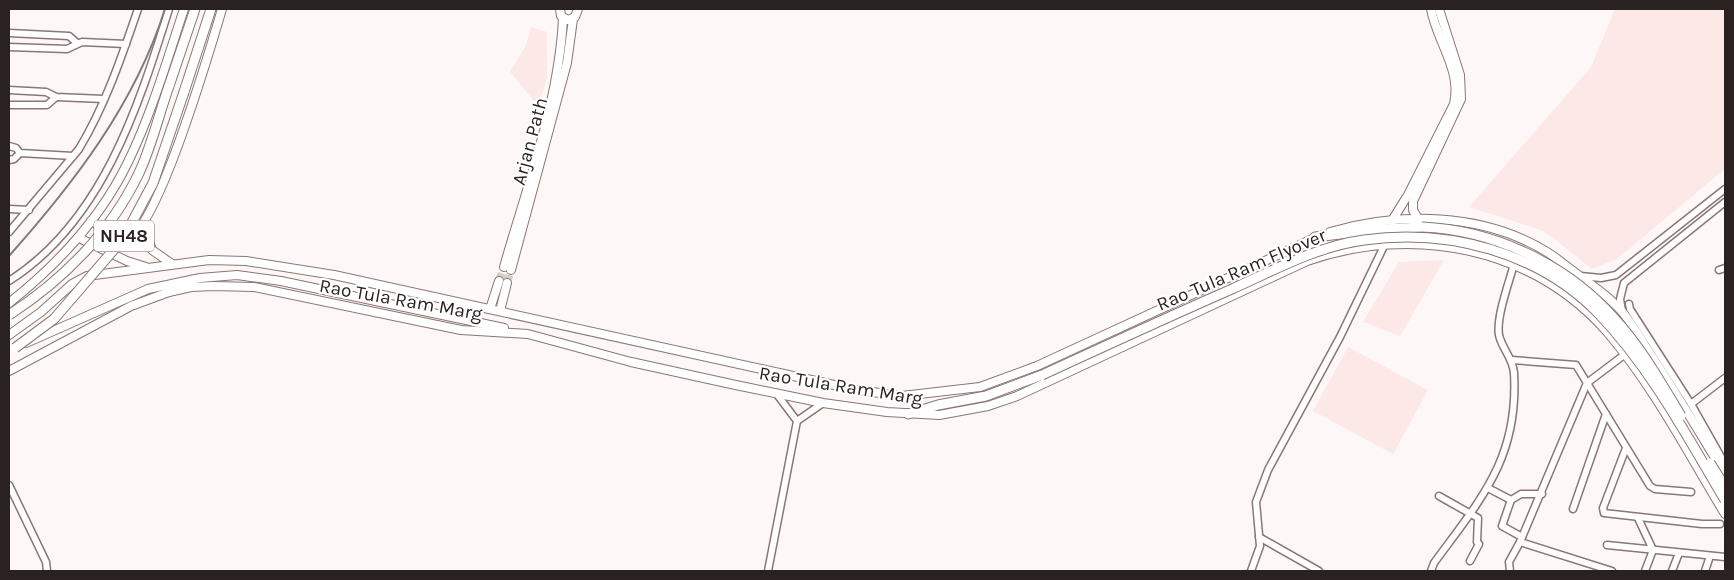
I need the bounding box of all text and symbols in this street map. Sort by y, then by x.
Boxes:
street label: Arjan Path [508,95,552,187]
road number: NH48 [94,220,154,252]
street label: Rao Tula Ram Flyover [1153,224,1330,316]
street label: Rao Tula Ram Marg [318,275,484,325]
street label: Rao Tula Ram Marg [758,362,924,410]

